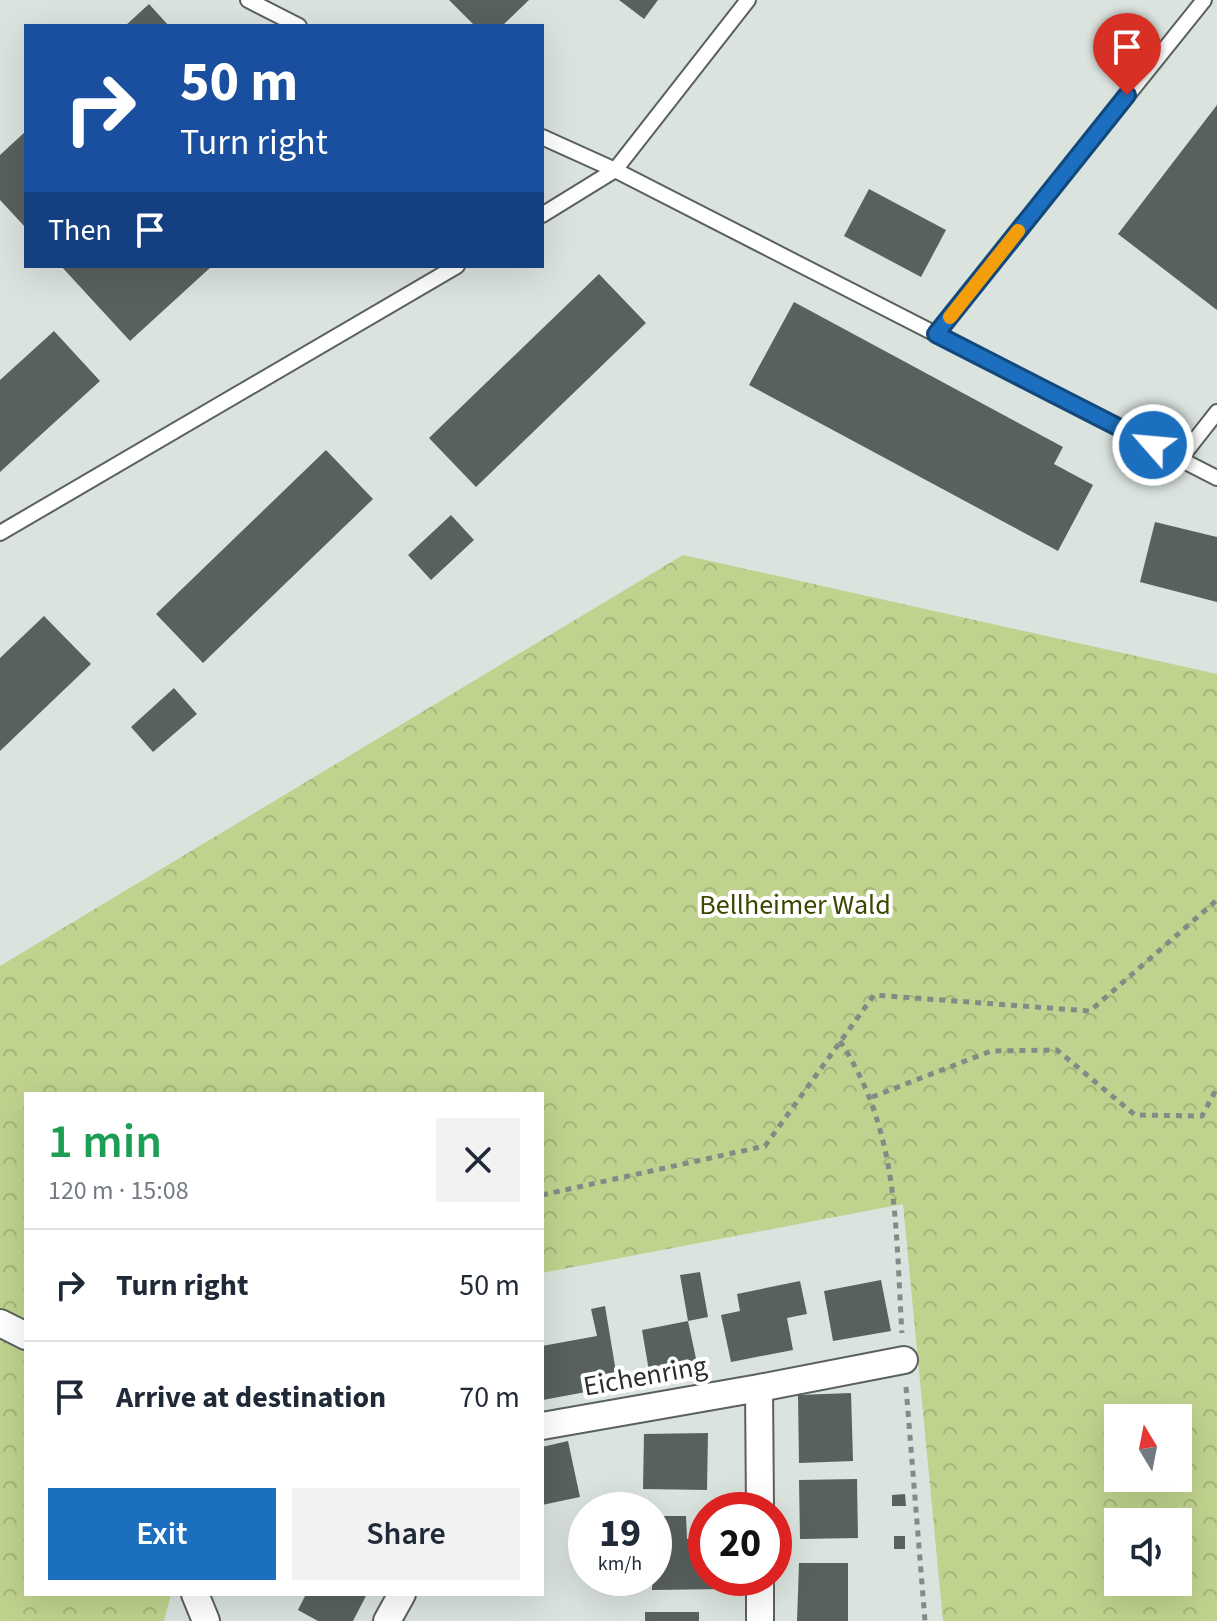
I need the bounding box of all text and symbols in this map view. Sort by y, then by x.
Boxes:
pin [1093,13,1161,95]
icon: arrive [1105,25,1149,69]
text: 50 m [180,43,298,122]
icon: right [48,56,152,160]
text: Turn right [180,117,328,168]
icon: arrive [128,208,172,252]
text: Then [48,209,112,252]
position arrow [1111,403,1195,487]
park label: Bellheimer Wald [699,885,891,925]
text: 1 min [48,1108,162,1176]
button: close [436,1118,520,1202]
text: 120 m · 15:08 [48,1172,189,1209]
icon: right [48,1263,92,1307]
text: Turn right [116,1264,248,1307]
text: 50 m [459,1264,520,1307]
street label: Eichenring [580,1345,710,1407]
icon: arrive [48,1375,92,1419]
text: Arrive at destination [116,1376,386,1419]
text: 70 m [459,1376,520,1419]
north arrow [1104,1404,1192,1492]
map controls [1104,1404,1192,1596]
button: Exit [48,1488,276,1580]
button: Share [292,1488,520,1580]
speed limit sign: 20 [688,1492,792,1596]
text: 19 [599,1505,641,1562]
button: sound [1104,1508,1192,1596]
text: km/h [598,1550,642,1578]

